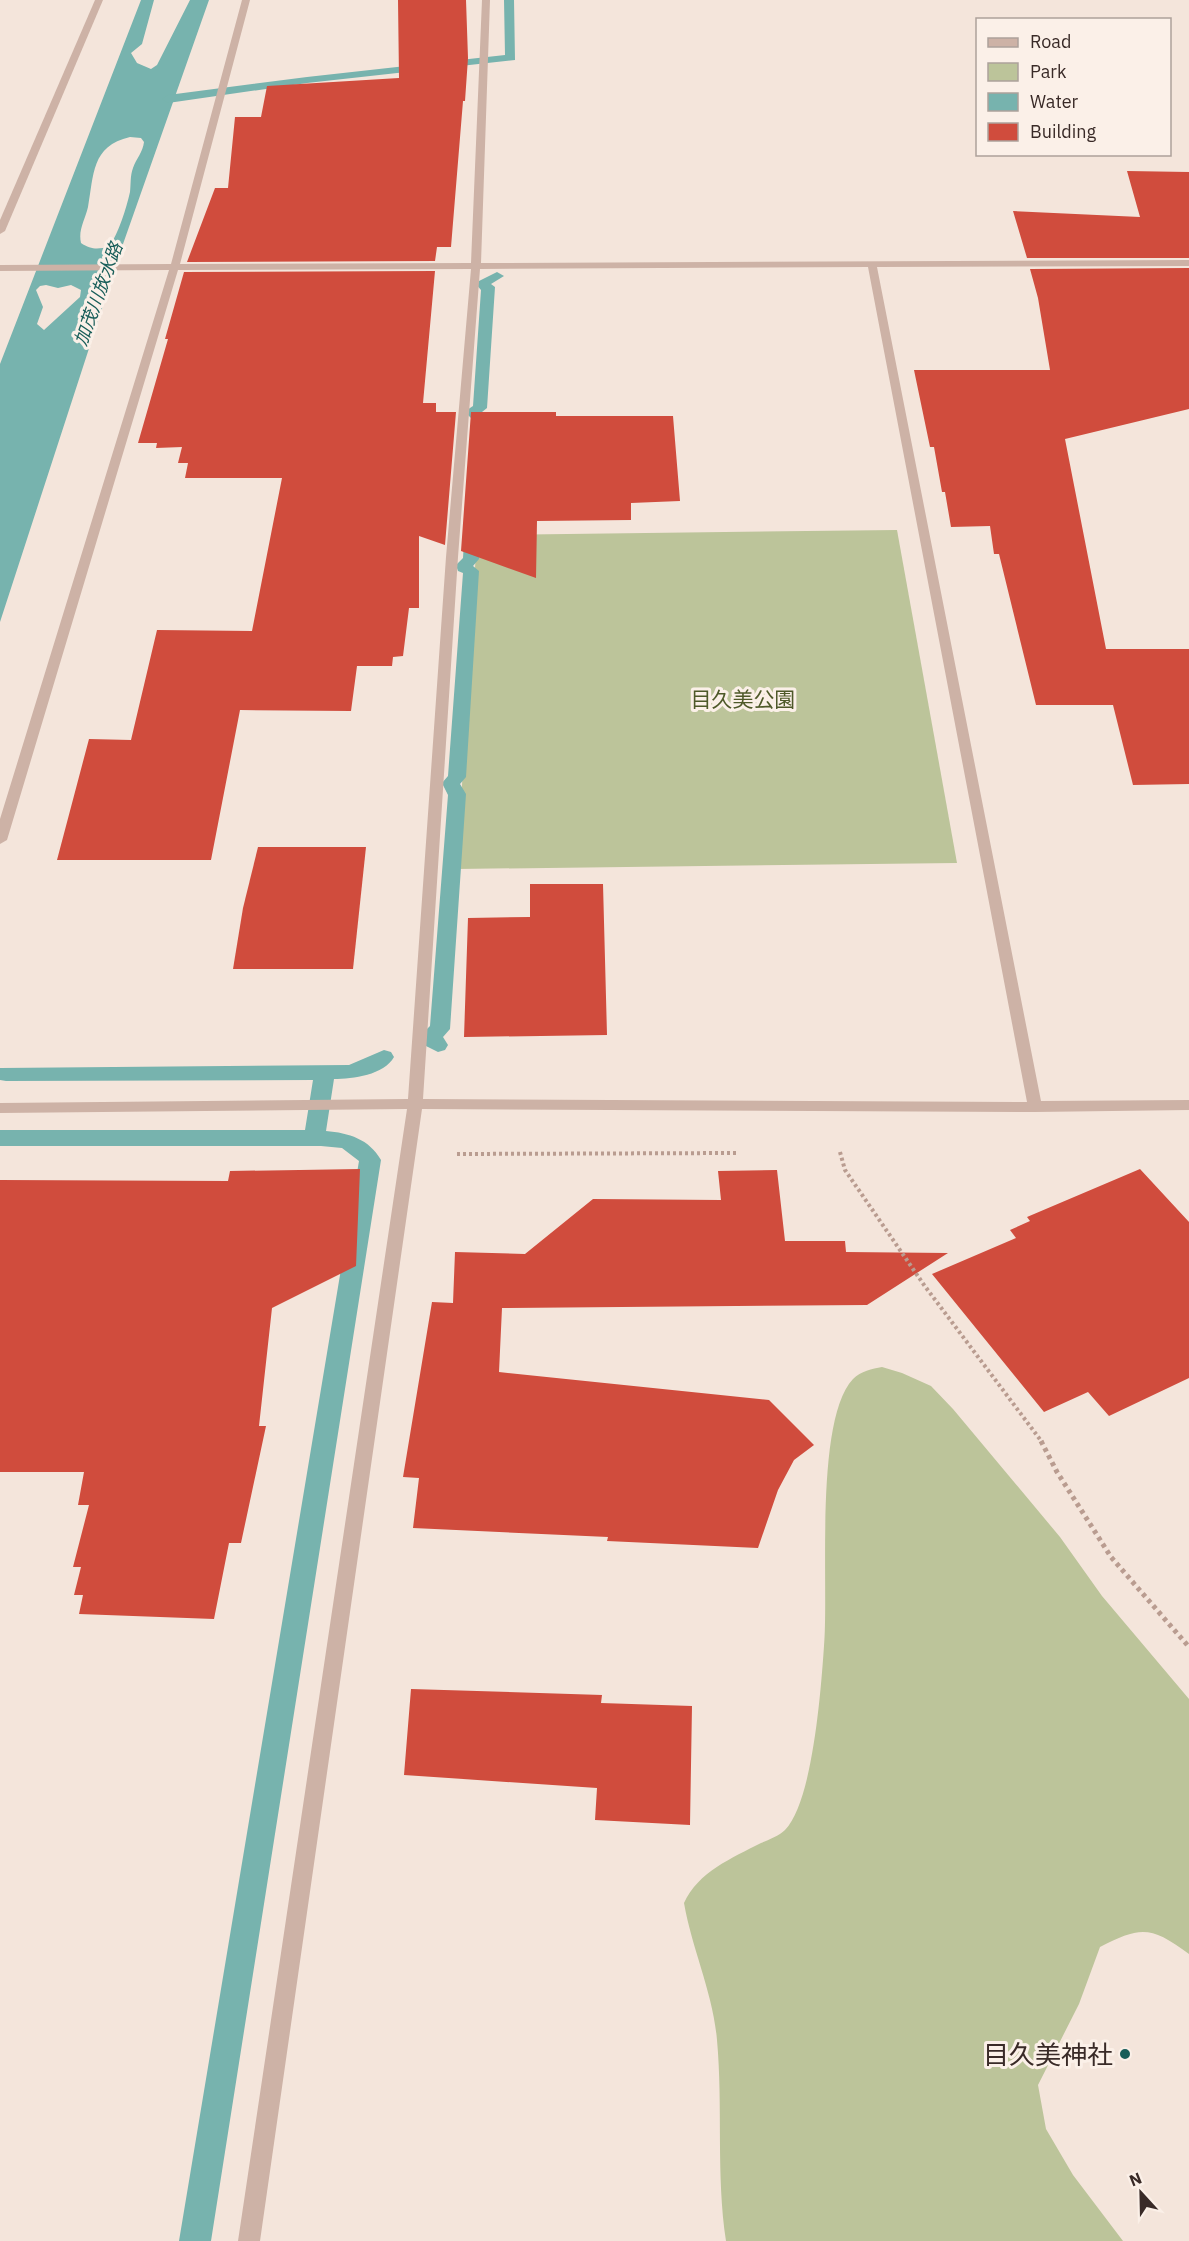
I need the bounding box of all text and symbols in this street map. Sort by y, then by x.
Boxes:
legend [976,18,1171,156]
text: Road [1030,30,1071,53]
text: Park [1030,60,1067,83]
text: Water [1030,90,1079,113]
text: Building [1030,120,1097,143]
water label: 加茂川放水路 [69,237,128,349]
park label: 目久美公園 [691,685,796,713]
place label: 目久美神社 [983,2037,1113,2071]
marker: 目久美神社 [1118,2047,1132,2061]
north arrow [1111,2163,1171,2223]
text: N [1126,2168,1145,2191]

